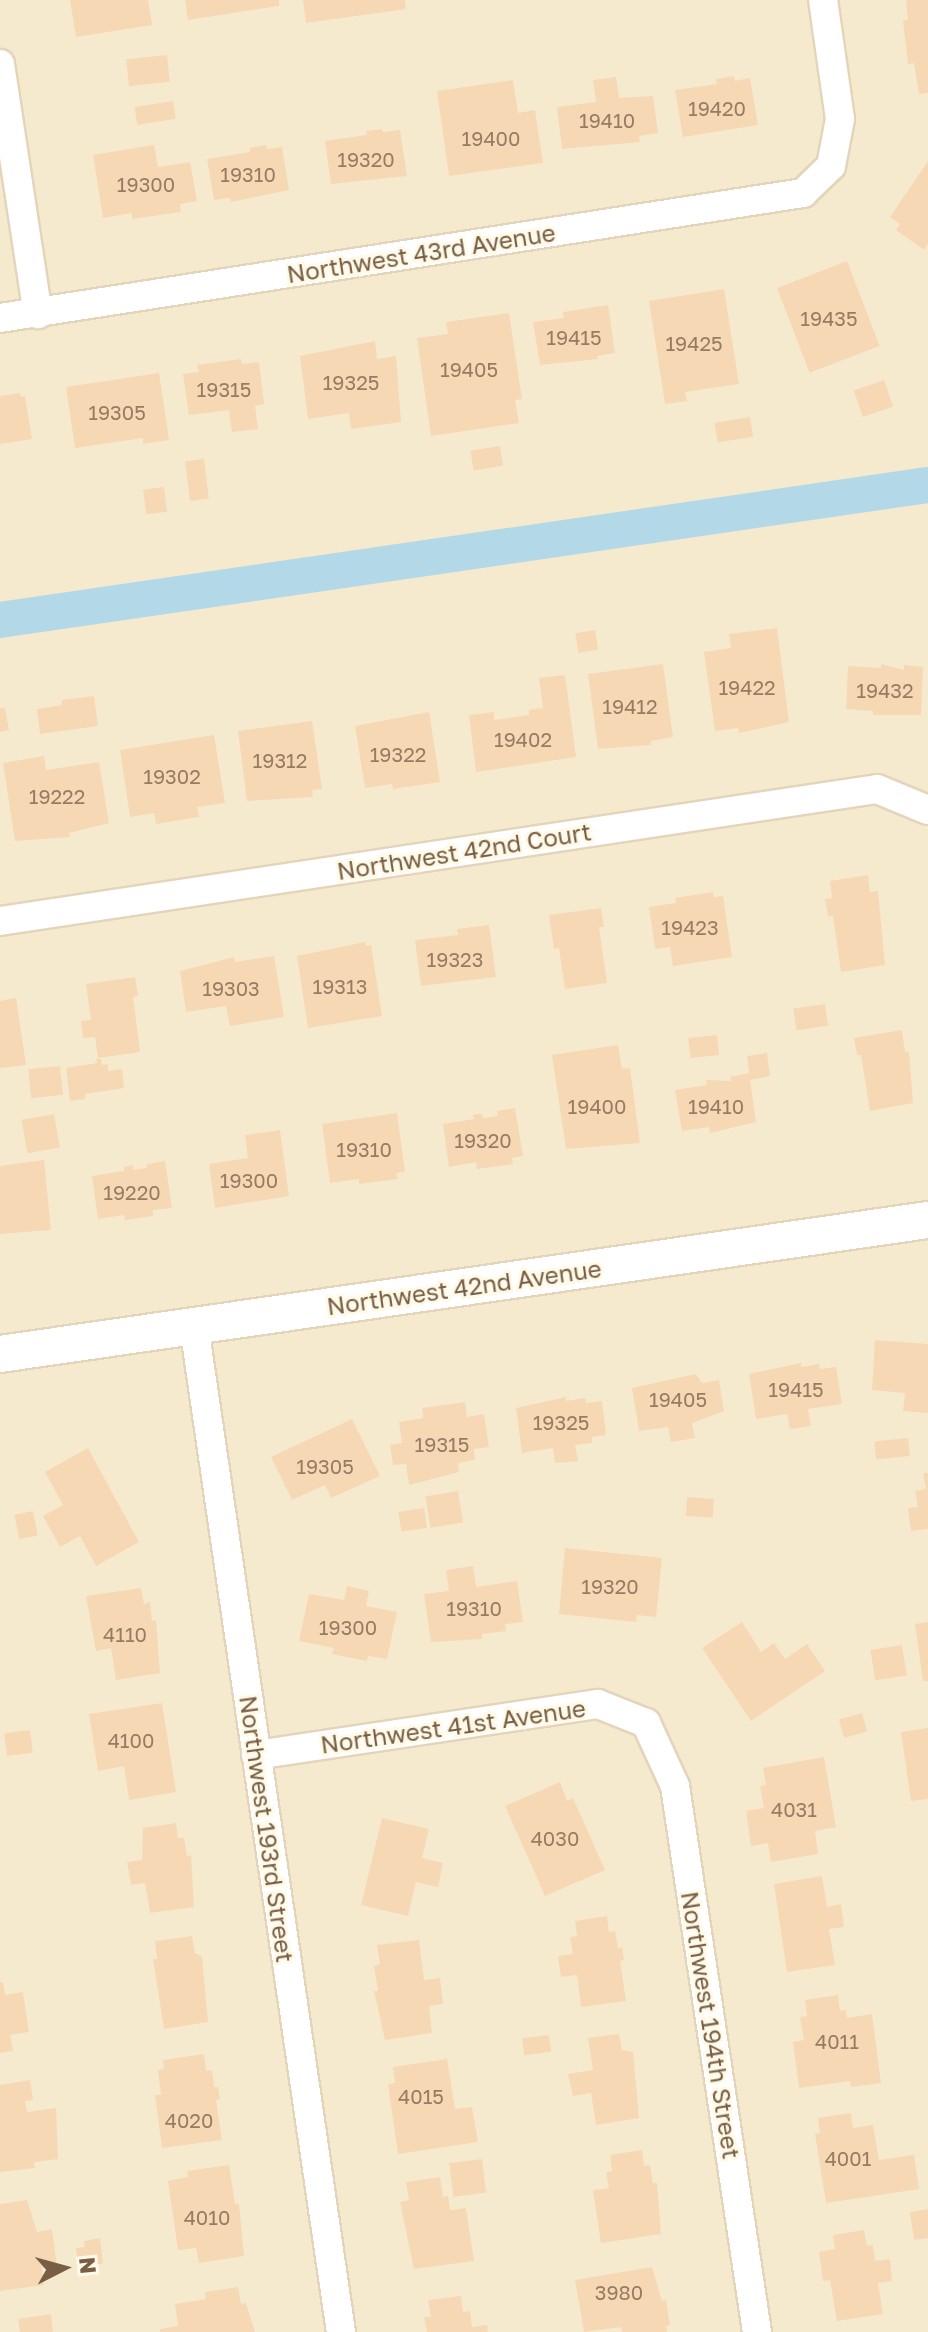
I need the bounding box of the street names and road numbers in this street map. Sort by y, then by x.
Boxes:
street label: Northwest 43rd Avenue [285,218,557,288]
street label: Northwest 42nd Court [335,817,593,885]
street label: Northwest 42nd Avenue [325,1253,603,1321]
street label: Northwest 41st Avenue [319,1693,587,1759]
street label: Northwest 193rd Street [234,1694,300,1964]
street label: Northwest 194th Street [676,1889,746,2161]

